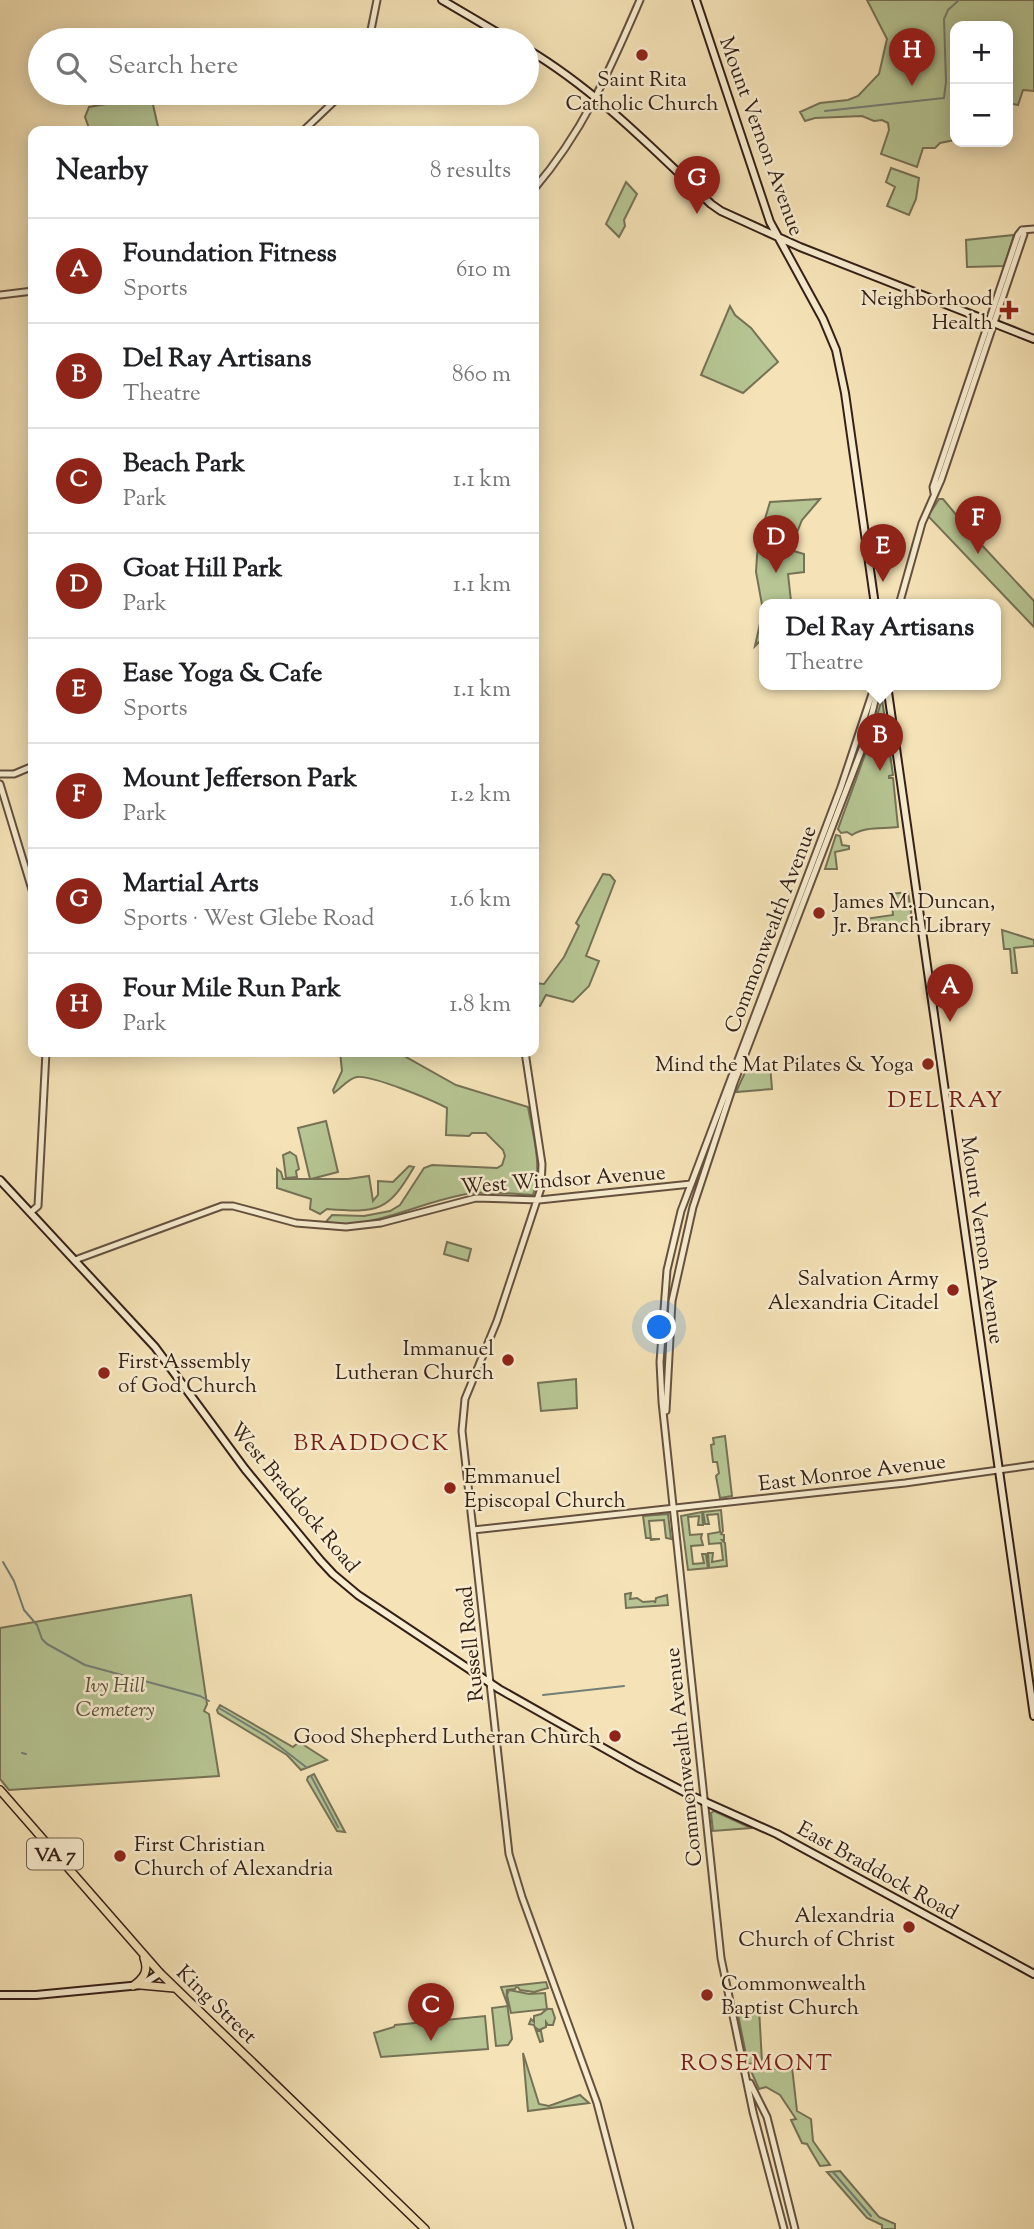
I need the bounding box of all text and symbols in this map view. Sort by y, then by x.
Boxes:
map controls [950,21,1013,147]
button: + [950,21,1013,84]
search box [28,28,539,105]
pin: H [889,28,935,86]
street label: Mount Vernon Avenue [710,33,810,240]
marker: Saint Rita Catholic Church [634,47,650,63]
icon: search [52,48,90,86]
text: Search here [108,48,238,85]
place label: Saint Rita Catholic Church [565,66,719,120]
button: − [950,84,1013,147]
text: Nearby [56,150,148,193]
text: 8 results [430,155,511,188]
pin: G [674,156,720,214]
text: Foundation Fitness [123,236,337,273]
text: A [70,254,88,287]
text: 610 m [456,254,511,287]
text: Sports [123,273,188,306]
place label: Neighborhood Health [861,285,993,339]
marker: Neighborhood Health [999,300,1019,320]
text: Del Ray Artisans [123,341,312,378]
text: B [72,359,86,392]
text: 860 m [452,359,511,392]
text: Theatre [123,378,201,411]
text: Beach Park [123,446,245,483]
text: C [70,464,88,497]
text: 1.1 km [453,464,511,497]
text: Park [123,483,167,516]
pin: F [955,496,1001,554]
pin: D [753,515,799,573]
pin: E [860,524,906,582]
text: Goat Hill Park [123,551,282,588]
text: D [70,569,88,602]
text: 1.1 km [453,569,511,602]
text: Park [123,588,167,621]
popup [759,599,1001,690]
text: Del Ray Artisans [786,610,974,647]
text: Theatre [786,647,863,680]
text: Ease Yoga & Cafe [123,656,322,693]
text: E [72,674,86,707]
text: 1.1 km [453,674,511,707]
text: Sports [123,693,188,726]
pin: B [857,713,903,771]
text: Mount Jefferson Park [123,761,357,798]
text: F [73,779,85,812]
text: 1.2 km [450,779,511,812]
text: Park [123,798,167,831]
street label: Commonwealth Avenue [718,822,825,1038]
text: Martial Arts [123,866,259,903]
text: G [70,884,88,917]
text: 1.6 km [450,884,511,917]
place label: James M. Duncan, Jr. Branch Library [832,888,995,942]
text: Sports · West Glebe Road [123,903,374,936]
marker: James M. Duncan, Jr. Branch Library [811,905,827,921]
pin: A [927,964,973,1022]
text: Four Mile Run Park [123,971,341,1008]
text: H [70,989,88,1022]
text: 1.8 km [449,989,511,1022]
text: Park [123,1008,167,1041]
place label: Mind the Mat Pilates & Yoga [655,1051,914,1081]
marker: Mind the Mat Pilates & Yoga [920,1056,936,1072]
district label: DEL RAY [887,1084,1005,1118]
street label: Mount Vernon Avenue [952,1134,1010,1346]
street label: West Windsor Avenue [460,1159,667,1203]
place label: Salvation Army Alexandria Citadel [767,1265,940,1319]
marker: Salvation Army Alexandria Citadel [945,1282,961,1298]
your location [642,1310,676,1344]
place label: Immanuel Lutheran Church [335,1335,494,1389]
place label: First Assembly of God Church [118,1348,257,1402]
marker: Immanuel Lutheran Church [500,1352,516,1368]
marker: First Assembly of God Church [96,1365,112,1381]
street label: West Braddock Road [221,1416,366,1580]
district label: BRADDOCK [294,1428,450,1461]
street label: East Monroe Avenue [757,1448,948,1500]
place label: Emmanuel Episcopal Church [464,1463,626,1517]
marker: Emmanuel Episcopal Church [442,1480,458,1496]
street label: Russell Road [451,1584,493,1703]
street label: Commonwealth Avenue [659,1646,711,1868]
park label: Ivy Hill Cemetery [76,1672,154,1726]
place label: Good Shepherd Lutheran Church [294,1723,601,1753]
marker: Good Shepherd Lutheran Church [607,1728,623,1744]
street label: East Braddock Road [791,1815,963,1929]
place label: First Christian Church of Alexandria [134,1831,334,1885]
road number: VA 7 [27,1838,83,1870]
marker: First Christian Church of Alexandria [112,1848,128,1864]
place label: Alexandria Church of Christ [738,1902,895,1956]
marker: Alexandria Church of Christ [901,1919,917,1935]
street label: King Street [168,1959,263,2052]
place label: Commonwealth Baptist Church [721,1970,866,2024]
pin: C [408,1983,454,2041]
marker: Commonwealth Baptist Church [699,1987,715,2003]
district label: ROSEMONT [680,2048,834,2081]

